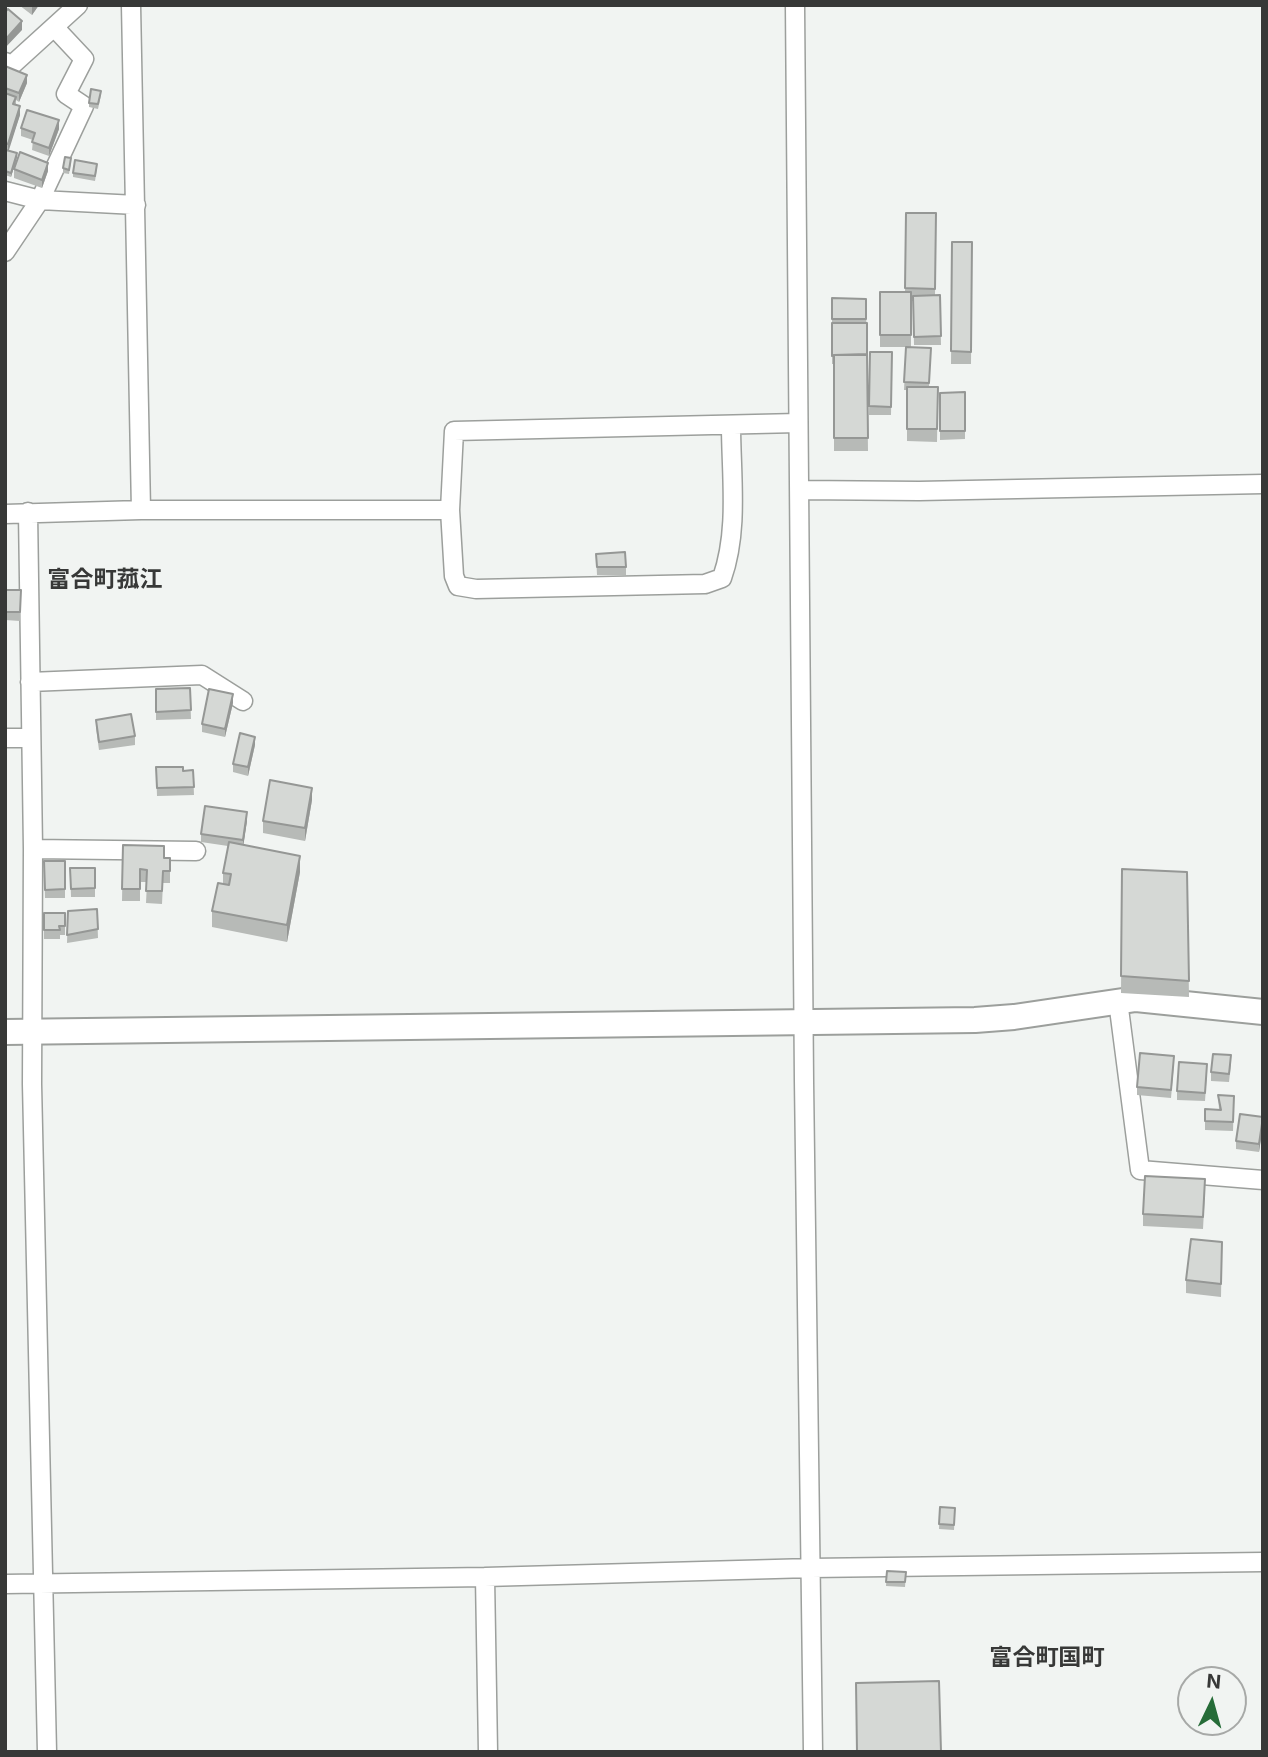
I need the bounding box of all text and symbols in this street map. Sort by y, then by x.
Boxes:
district label: 富合町菰江 [48,566,162,594]
district label: 富合町国町 [990,1644,1104,1672]
north arrow [1177,1666,1247,1736]
text: N [1205,1669,1222,1694]

